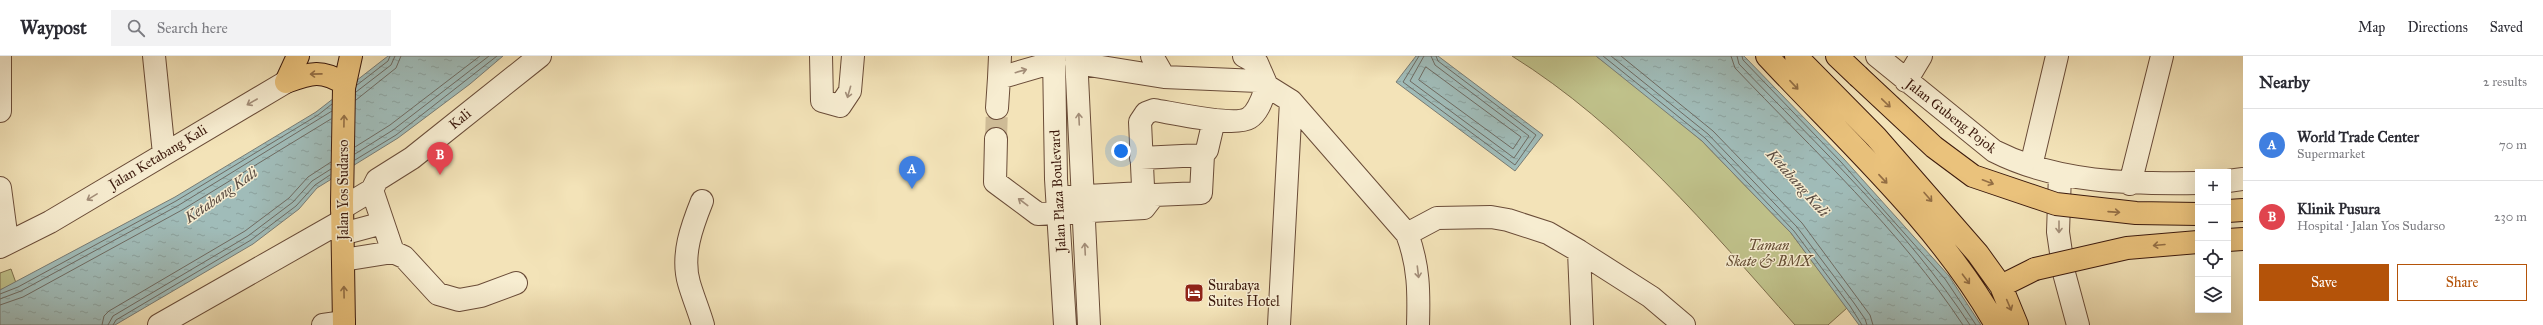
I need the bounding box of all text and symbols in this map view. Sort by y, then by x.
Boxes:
search box [111,10,391,46]
text: Waypost [20,16,87,39]
icon: search [125,17,147,39]
text: Search here [157,19,228,37]
text: Map [2358,19,2385,36]
text: Directions [2407,19,2468,36]
text: Saved [2490,19,2523,36]
one-way arrow [1014,67,1027,75]
one-way arrow [310,70,323,78]
text: Nearby [2259,72,2310,93]
street label: Jalan Gubeng Pojok [1900,74,2000,158]
text: 2 results [2483,74,2527,90]
one-way arrow [1789,79,1798,90]
one-way arrow [845,85,852,98]
one-way arrow [246,98,258,106]
one-way arrow [1881,98,1891,108]
street label: Kali [446,105,475,133]
one-way arrow [1075,113,1083,126]
one-way arrow [340,115,347,128]
street label: Jalan Ketabang Kali [104,121,211,195]
text: World Trade Center [2297,128,2419,146]
street label: Jalan Plaza Boulevard [1046,129,1071,255]
text: A [2268,137,2276,153]
text: 70 m [2499,137,2527,153]
street label: Jalan Yos Sudarso [335,140,353,242]
your location [1111,141,1131,161]
pin: B [427,142,453,175]
water label: Ketabang Kali [1762,145,1834,221]
text: Supermarket [2297,146,2365,162]
pin: A [899,156,925,189]
water label: Ketabang Kali [180,163,262,227]
map controls [2195,169,2231,313]
button: + [2195,169,2231,205]
one-way arrow [1878,174,1888,184]
one-way arrow [1981,179,1993,187]
one-way arrow [1923,191,1932,202]
one-way arrow [86,193,98,201]
one-way arrow [1018,198,1029,207]
text: Klinik Pusura [2297,200,2380,218]
button: − [2195,205,2231,241]
one-way arrow [2107,208,2120,215]
text: B [2268,209,2276,225]
text: 230 m [2494,209,2527,225]
text: Hospital · Jalan Yos Sudarso [2297,218,2445,234]
one-way arrow [2055,220,2063,233]
park label: Taman Skate & BMX [1725,237,1815,270]
one-way arrow [2153,241,2166,249]
button: locate [2195,241,2231,277]
one-way arrow [1082,243,1089,256]
button: Save [2259,264,2389,301]
button: Share [2397,264,2527,301]
one-way arrow [1414,265,1422,278]
one-way arrow [1962,273,1970,284]
place label: Surabaya Suites Hotel [1208,277,1280,310]
button: layers [2195,277,2231,313]
hotel icon: Surabaya Suites Hotel [1183,282,1205,304]
one-way arrow [340,286,347,299]
one-way arrow [2006,299,2013,311]

